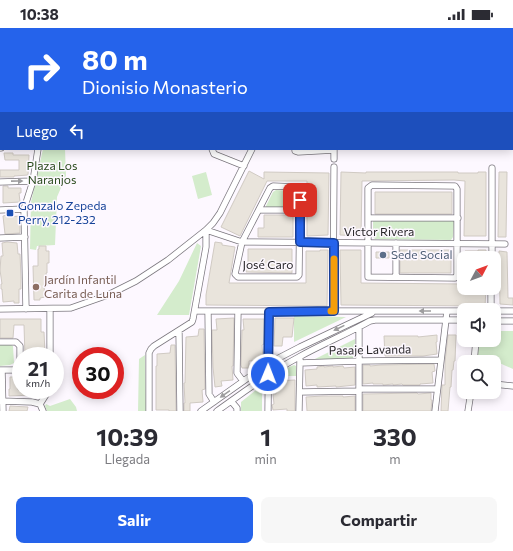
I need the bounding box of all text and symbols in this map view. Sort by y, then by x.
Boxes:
text: 10:38 [20,5,59,23]
text: 80 m [82,42,148,76]
icon: right [16,44,68,96]
text: Dionisio Monasterio [82,76,248,98]
icon: left [66,120,88,142]
text: Luego [16,122,58,140]
park label: Plaza Los Naranjos [27,158,77,186]
one-way arrow [11,178,23,185]
pin [283,183,317,217]
icon: arrive [289,189,311,211]
place label: Gonzalo Zepeda Perry, 212-232 [18,198,107,226]
marker: Gonzalo Zepeda Perry, 212-232 [5,208,15,218]
street label: Victor Rivera [344,224,414,238]
place label: Sede Social [391,247,452,261]
marker: Sede Social [378,250,388,260]
north arrow [457,251,501,295]
map controls [457,251,501,399]
street label: José Caro [243,257,293,272]
place label: Jardín Infantil Carita de Luna [44,272,122,300]
marker: Jardín Infantil Carita de Luna [31,282,41,292]
button: sound [457,303,501,347]
one-way arrow [418,308,431,314]
one-way arrow [333,325,345,331]
street label: Pasaje Lavanda [329,341,411,357]
speed limit sign: 30 [72,347,124,399]
position arrow [247,353,289,395]
button: search [457,355,501,399]
text: 21 [28,356,48,380]
text: km/h [26,377,50,389]
one-way arrow [220,390,231,398]
text: 10:39 [96,422,158,451]
text: 1 [260,422,271,451]
text: 330 [373,422,417,451]
text: Llegada [104,451,150,467]
text: min [255,451,277,467]
text: m [389,451,400,467]
button: Salir [16,497,253,543]
button: Compartir [261,497,497,543]

